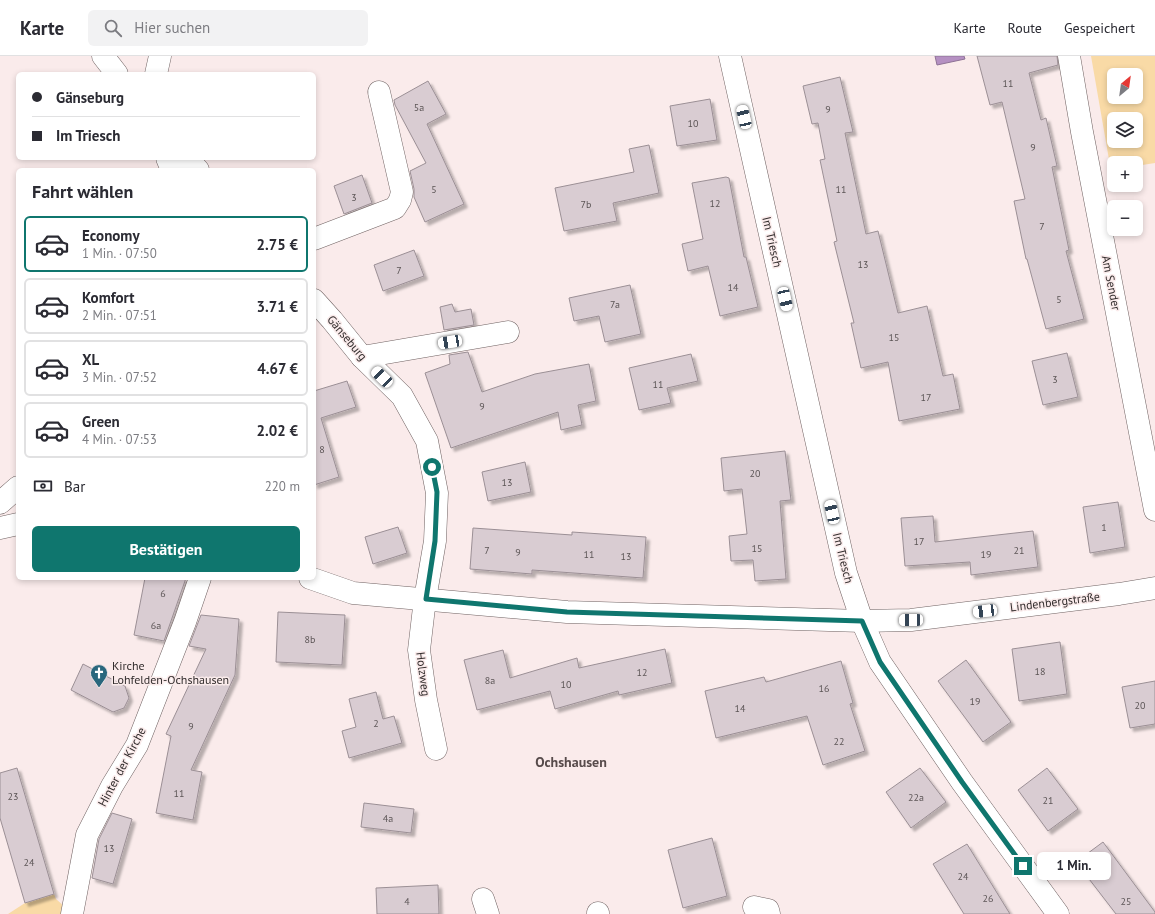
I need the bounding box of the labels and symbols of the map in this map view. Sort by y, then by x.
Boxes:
north arrow [1107,68,1143,104]
house number: 11 [1003,77,1013,90]
house number: 5a [414,101,424,114]
house number: 9 [825,103,831,116]
car [735,104,753,130]
house number: 10 [688,117,699,130]
house number: 9 [1030,141,1036,154]
house number: 5 [431,183,437,196]
house number: 11 [836,183,846,196]
house number: 3 [351,191,357,204]
house number: 12 [710,197,720,210]
house number: 7b [581,198,591,211]
street label: Im Triesch [759,215,786,269]
house number: 7 [1039,220,1045,233]
street label: Am Sender [1099,254,1124,312]
house number: 13 [858,258,868,271]
house number: 7 [396,264,402,277]
house number: 14 [728,281,739,294]
car [776,286,794,312]
house number: 5 [1056,293,1062,306]
house number: 7a [610,298,620,311]
street label: Gänseburg [324,312,371,363]
house number: 15 [889,331,899,344]
car [437,334,463,350]
car [369,364,395,390]
house number: 3 [1052,373,1058,386]
house number: 11 [653,378,663,391]
house number: 17 [921,391,931,404]
house number: 9 [479,400,485,413]
house number: 8 [319,443,325,456]
route start [423,458,441,476]
house number: 20 [750,467,761,480]
house number: 13 [502,476,512,489]
car [823,499,841,525]
house number: 1 [1101,521,1107,534]
street label: Im Triesch [830,531,857,585]
house number: 17 [914,535,924,548]
house number: 15 [752,542,762,555]
house number: 7 [484,544,490,557]
house number: 21 [1014,544,1024,557]
house number: 9 [515,546,521,559]
house number: 11 [584,548,594,561]
house number: 19 [981,548,991,561]
house number: 13 [621,550,631,563]
house number: 6 [160,587,166,600]
street label: Lindenbergstraße [1009,589,1101,614]
car [972,604,998,618]
car [899,614,923,626]
house number: 6a [151,619,161,632]
house number: 8b [305,633,315,646]
street label: Holzweg [413,651,434,697]
place label: Kirche Lohfelden-Ochshausen [112,658,229,687]
church icon: Kirche Lohfelden-Ochshausen [89,663,109,688]
house number: 18 [1035,665,1045,678]
house number: 12 [637,666,647,679]
house number: 8a [485,674,495,687]
house number: 10 [561,678,572,691]
house number: 16 [819,682,829,695]
house number: 19 [970,695,980,708]
house number: 20 [1135,699,1146,712]
house number: 14 [735,702,746,715]
house number: 2 [373,717,379,730]
house number: 9 [188,720,194,733]
street label: Hinter der Kirche [94,725,149,809]
house number: 22 [834,735,844,748]
district label: Ochshausen [535,753,607,771]
house number: 11 [174,787,184,800]
house number: 23 [8,790,18,803]
house number: 22a [908,791,924,804]
house number: 21 [1043,794,1053,807]
house number: 4a [383,812,393,825]
house number: 13 [104,842,114,855]
callout: 1 Min. [1037,852,1111,880]
house number: 24 [24,856,35,869]
route end [1014,857,1032,875]
house number: 24 [958,870,969,883]
house number: 26 [983,892,993,905]
house number: 4 [404,895,410,908]
house number: 25 [1121,895,1131,908]

